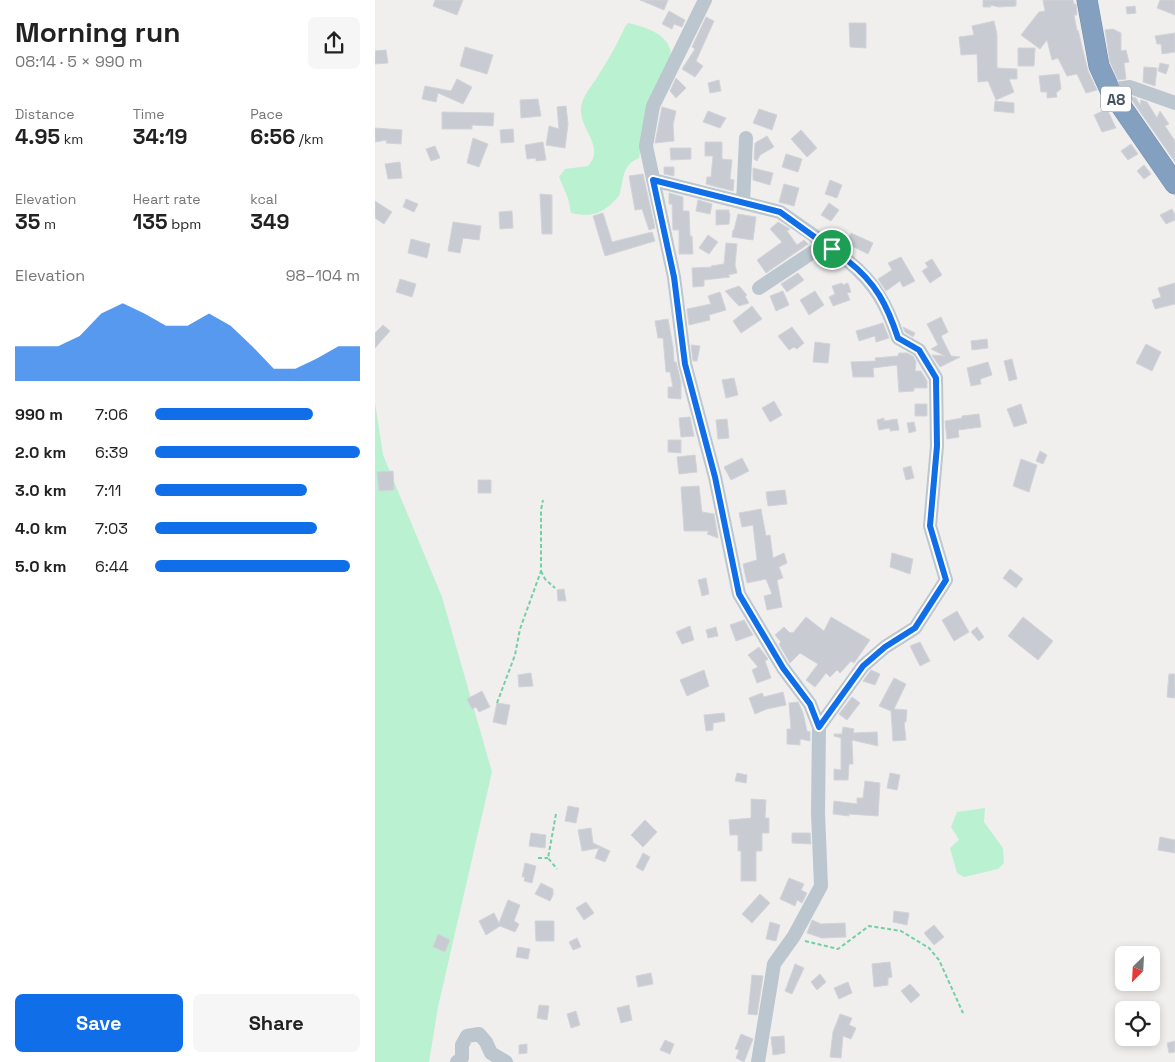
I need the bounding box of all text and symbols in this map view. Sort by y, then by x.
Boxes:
text: Morning run [15,14,180,50]
button: share [308,17,360,69]
text: 08:14 · 5 × 990 m [15,51,143,72]
road number: A8 [1101,86,1131,112]
text: Distance [15,105,75,123]
text: Time [133,105,165,123]
text: Pace [250,105,283,123]
text: 4.95 [15,123,60,150]
text: 34:19 [133,123,188,150]
text: 6:56 [250,123,295,150]
text: km [60,130,83,148]
text: /km [295,130,324,148]
text: Elevation [15,190,76,208]
text: Heart rate [133,190,201,208]
text: kcal [250,190,277,208]
text: 35 [15,208,40,235]
text: 135 [133,208,168,235]
text: 349 [250,208,289,235]
text: m [40,215,56,233]
text: bpm [168,215,201,233]
pin [811,228,853,270]
icon: arrive [818,235,846,263]
text: Elevation [15,265,85,286]
text: 98–104 m [286,265,360,286]
text: 990 m [15,404,63,425]
text: 7:06 [95,404,128,425]
text: 2.0 km [15,442,66,463]
text: 6:39 [95,442,128,463]
text: 3.0 km [15,480,66,501]
text: 7:11 [95,480,121,501]
text: 4.0 km [15,518,67,539]
text: 7:03 [95,518,128,539]
text: 5.0 km [15,556,66,577]
text: 6:44 [95,556,129,577]
north arrow [1115,946,1160,991]
map controls [1115,946,1160,1046]
button: Save [15,994,183,1052]
button: Share [193,994,360,1052]
button: locate [1115,1001,1160,1046]

